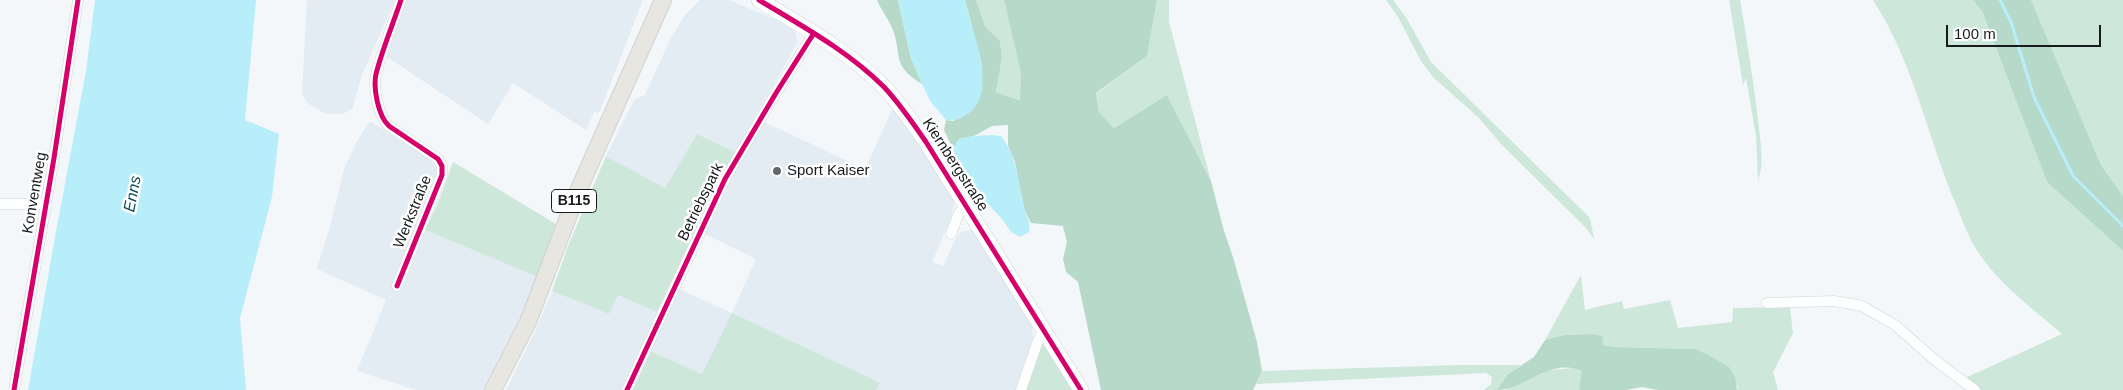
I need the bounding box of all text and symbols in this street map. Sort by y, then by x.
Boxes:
scale bar [1948,15,2103,47]
text: 100 m [1954,25,1996,42]
street label: Kiernbergstraße [918,115,992,215]
street label: Konventweg [19,151,51,235]
street label: Betriebspark [674,160,728,244]
place label: Sport Kaiser [787,162,870,180]
marker: Sport Kaiser [771,165,783,177]
street label: Werkstraße [390,173,436,251]
water label: Enns [120,174,146,214]
road number: B115 [552,190,596,212]

